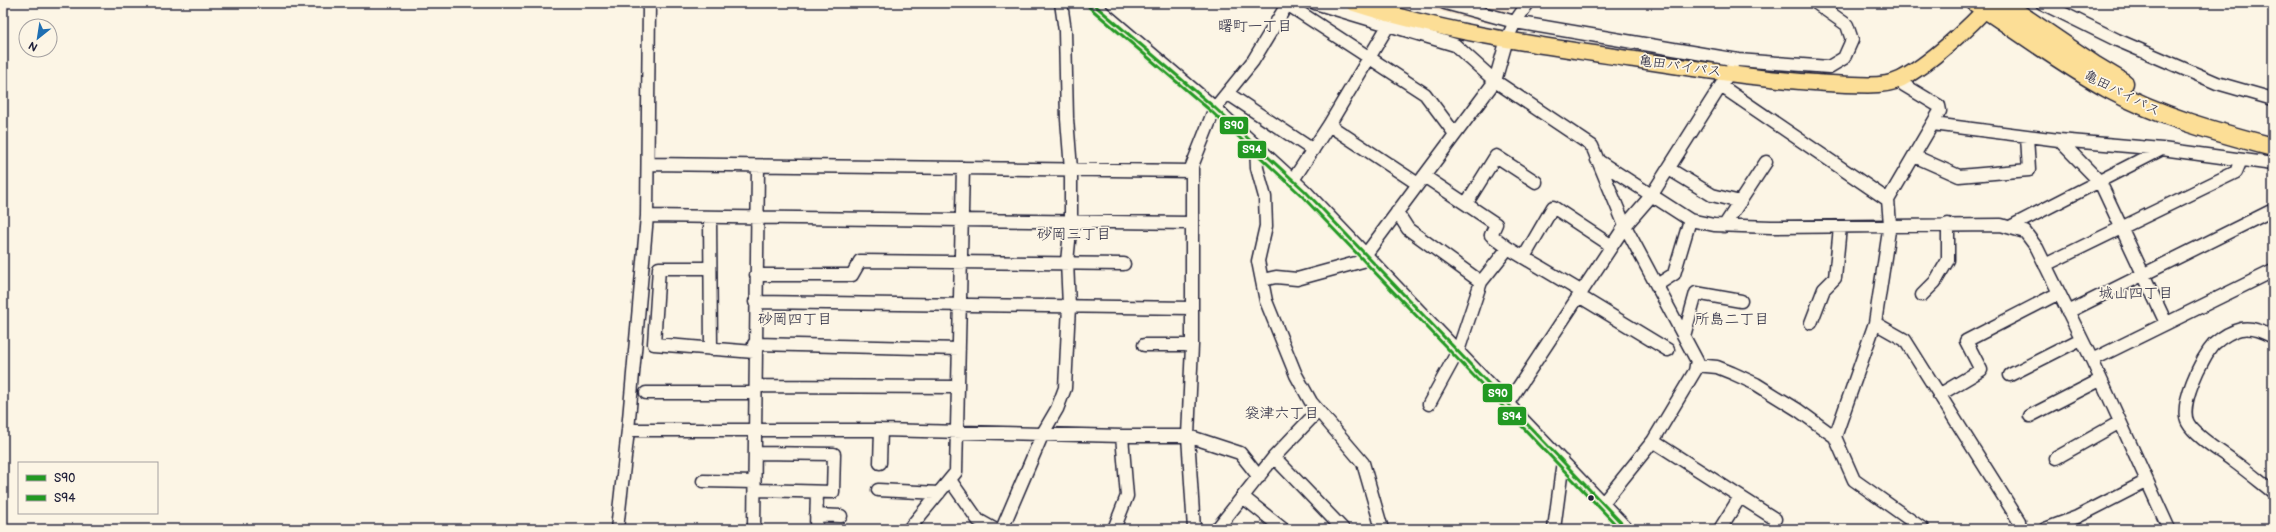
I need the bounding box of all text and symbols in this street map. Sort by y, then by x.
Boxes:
district label: 曙町一丁目 [1217,17,1293,36]
north arrow [18,18,58,58]
text: N [26,39,40,54]
street label: 亀田バイパス [1637,52,1723,80]
street label: 亀田バイパス [2081,66,2163,120]
line badge: S90 [1219,116,1249,135]
text: S90 [1224,119,1244,132]
line badge: S94 [1237,140,1267,159]
text: S94 [1242,143,1262,156]
district label: 砂岡三丁目 [1036,225,1112,244]
district label: 城山四丁目 [2098,284,2174,303]
district label: 砂岡四丁目 [757,310,833,329]
district label: 所島二丁目 [1694,310,1770,329]
line badge: S90 [1482,383,1513,403]
text: S90 [1488,387,1508,400]
district label: 袋津六丁目 [1244,404,1320,423]
line badge: S94 [1497,406,1527,426]
text: S94 [1502,410,1522,423]
legend [18,462,158,514]
text: S90 [54,471,75,486]
text: S94 [54,491,76,506]
unlabelled marker [1586,493,1596,503]

